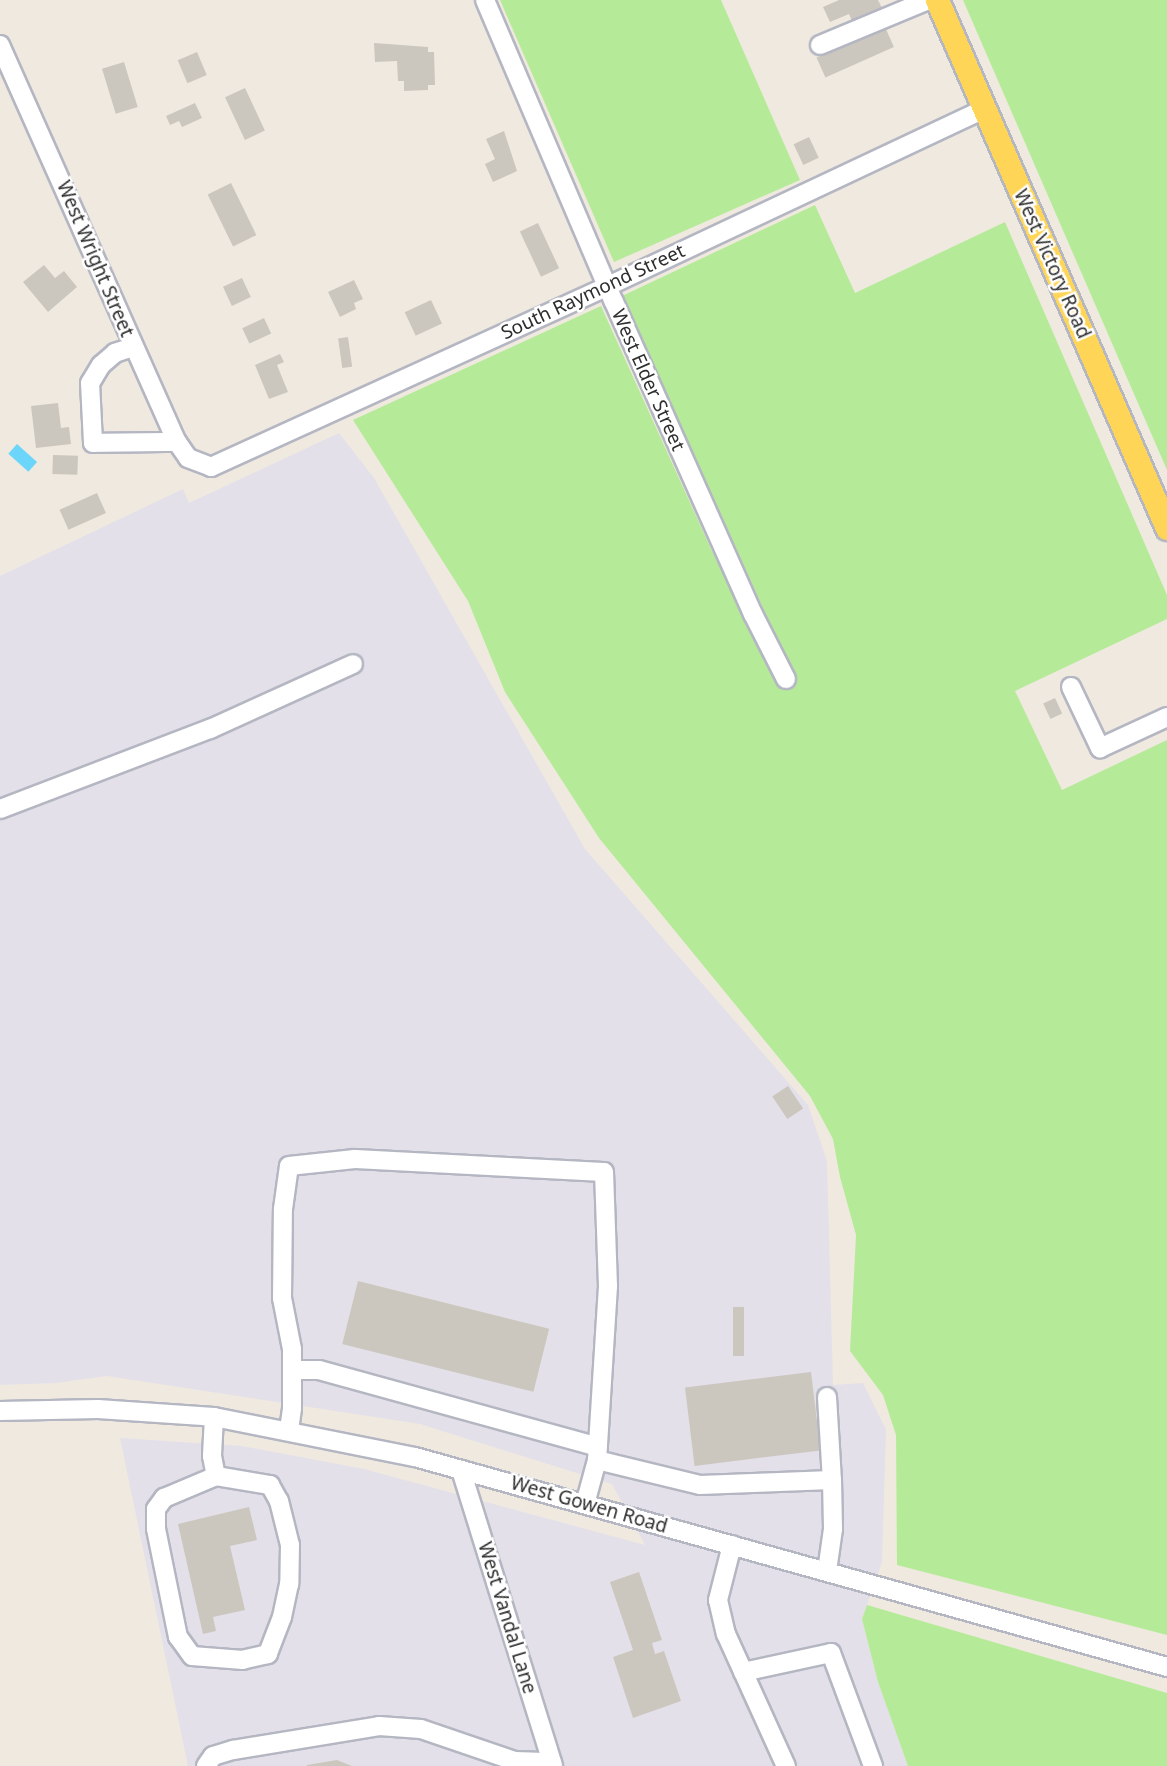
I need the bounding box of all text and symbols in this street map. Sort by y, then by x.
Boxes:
street label: West Wright Street [52,177,138,341]
street label: West Victory Road [1009,186,1095,342]
street label: South Raymond Street [498,239,688,345]
street label: West Elder Street [607,306,689,454]
street label: West Gowen Road [508,1472,670,1538]
street label: West Vandal Lane [473,1539,541,1697]

